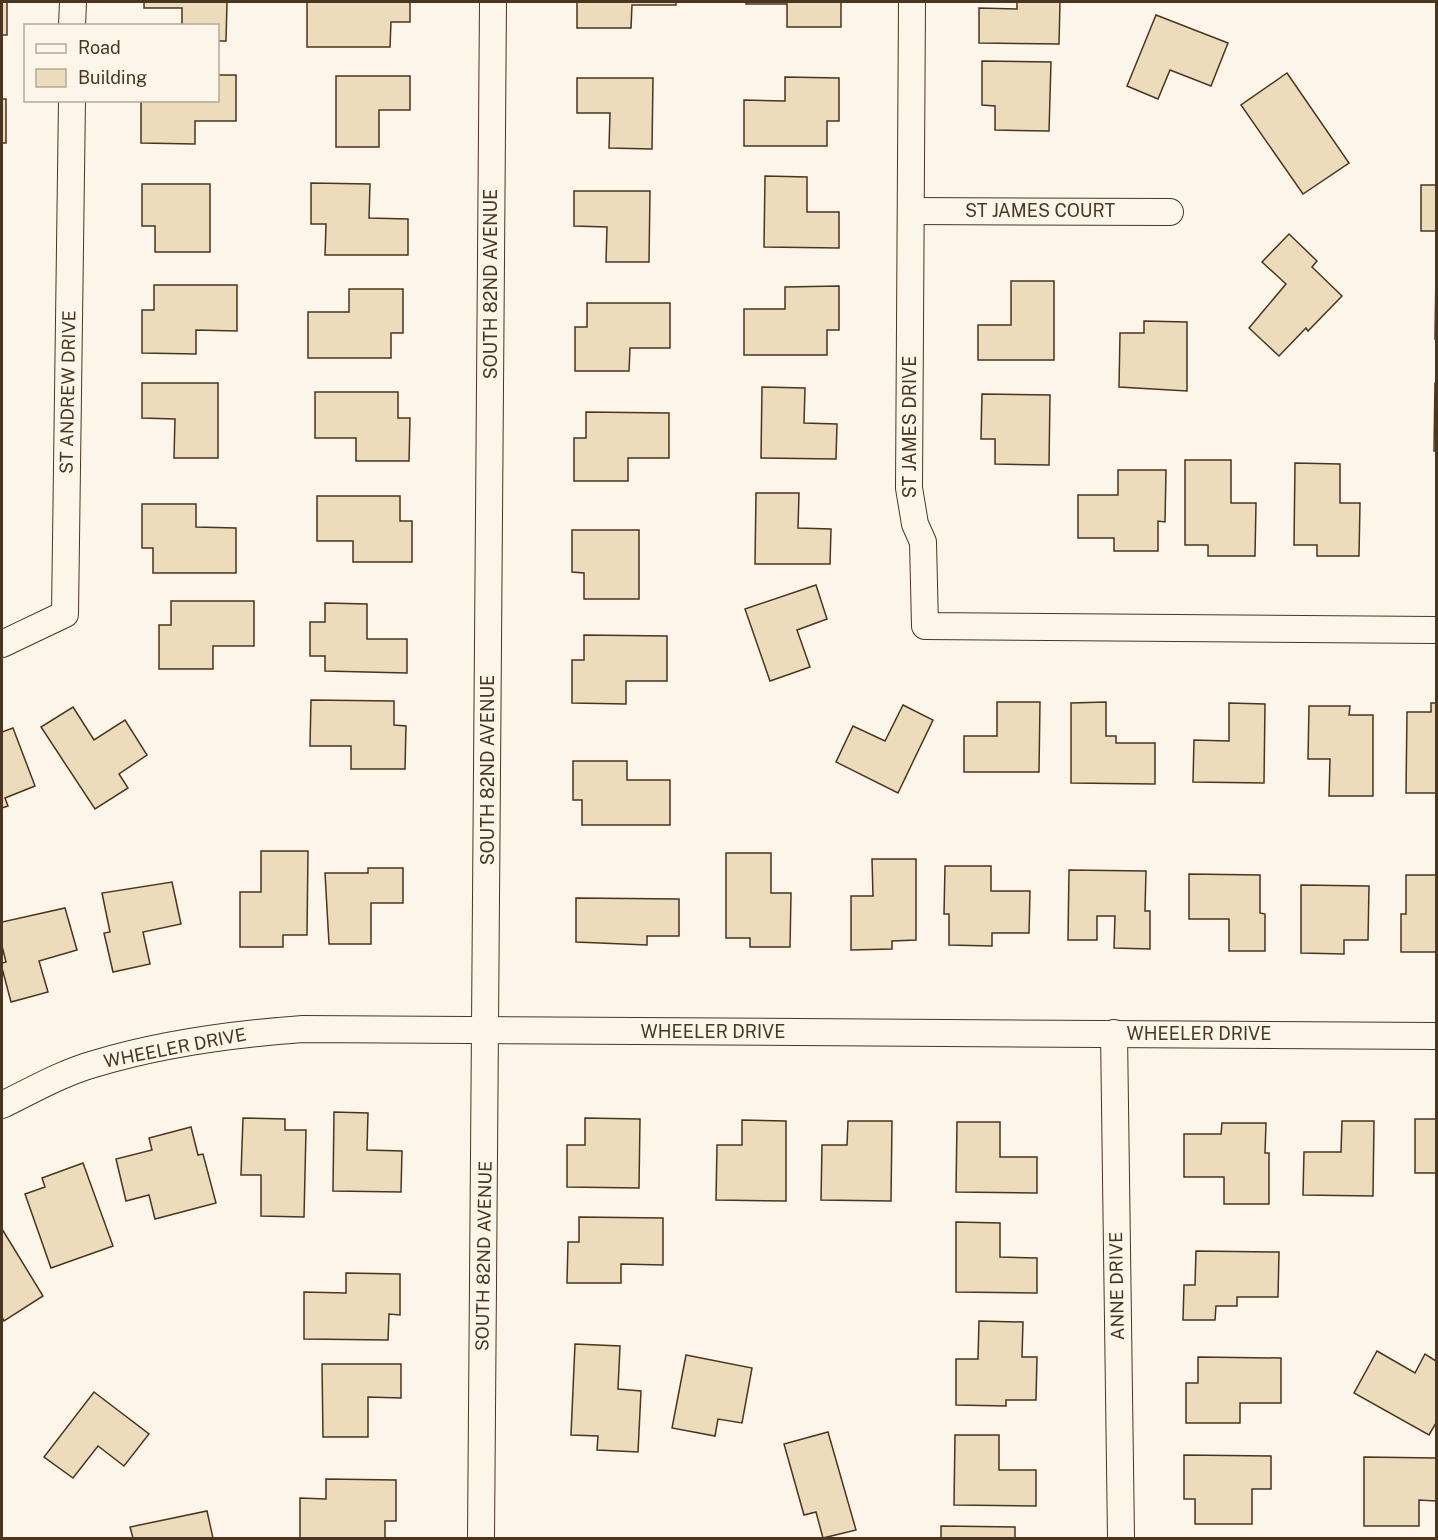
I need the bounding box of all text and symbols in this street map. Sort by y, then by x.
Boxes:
legend [24,24,219,102]
text: Road [78,37,121,58]
text: Building [78,67,147,88]
street label: SOUTH 82ND AVENUE [480,189,501,379]
street label: ST JAMES COURT [965,200,1115,221]
street label: ST ANDREW DRIVE [56,310,79,474]
street label: ST JAMES DRIVE [899,356,920,498]
street label: SOUTH 82ND AVENUE [477,675,498,865]
street label: WHEELER DRIVE [641,1021,785,1042]
street label: WHEELER DRIVE [102,1023,248,1072]
street label: WHEELER DRIVE [1127,1023,1271,1044]
street label: SOUTH 82ND AVENUE [471,1161,496,1351]
street label: ANNE DRIVE [1105,1232,1128,1340]

